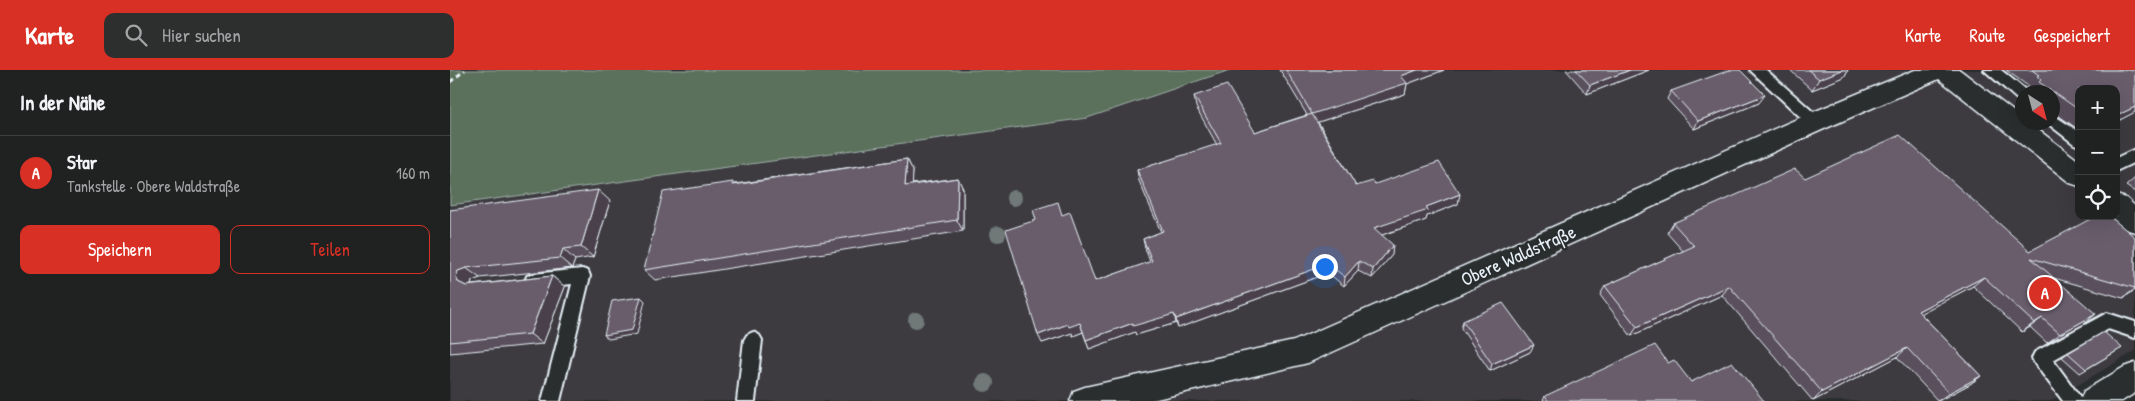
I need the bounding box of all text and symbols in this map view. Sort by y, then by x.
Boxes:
search box [104,13,454,58]
text: Karte [25,19,74,51]
icon: search [122,21,150,49]
text: Hier suchen [162,22,241,48]
text: Karte [1905,23,1942,48]
text: Route [1970,23,2006,48]
text: Gespeichert [2034,23,2110,48]
north arrow [2015,85,2060,130]
map controls [2075,85,2120,220]
button: + [2075,85,2120,130]
text: In der Nähe [20,88,105,117]
button: − [2075,130,2120,175]
text: Star [67,149,97,175]
text: A [32,162,40,184]
text: 160 m [396,162,430,184]
text: Tankstelle · Obere Waldstraße [67,175,240,197]
button: locate [2075,175,2120,220]
street label: Obere Waldstraße [1457,218,1580,292]
button: Speichern [20,225,220,274]
button: Teilen [230,225,430,274]
your location [1312,254,1338,280]
pin: A [2029,274,2061,312]

